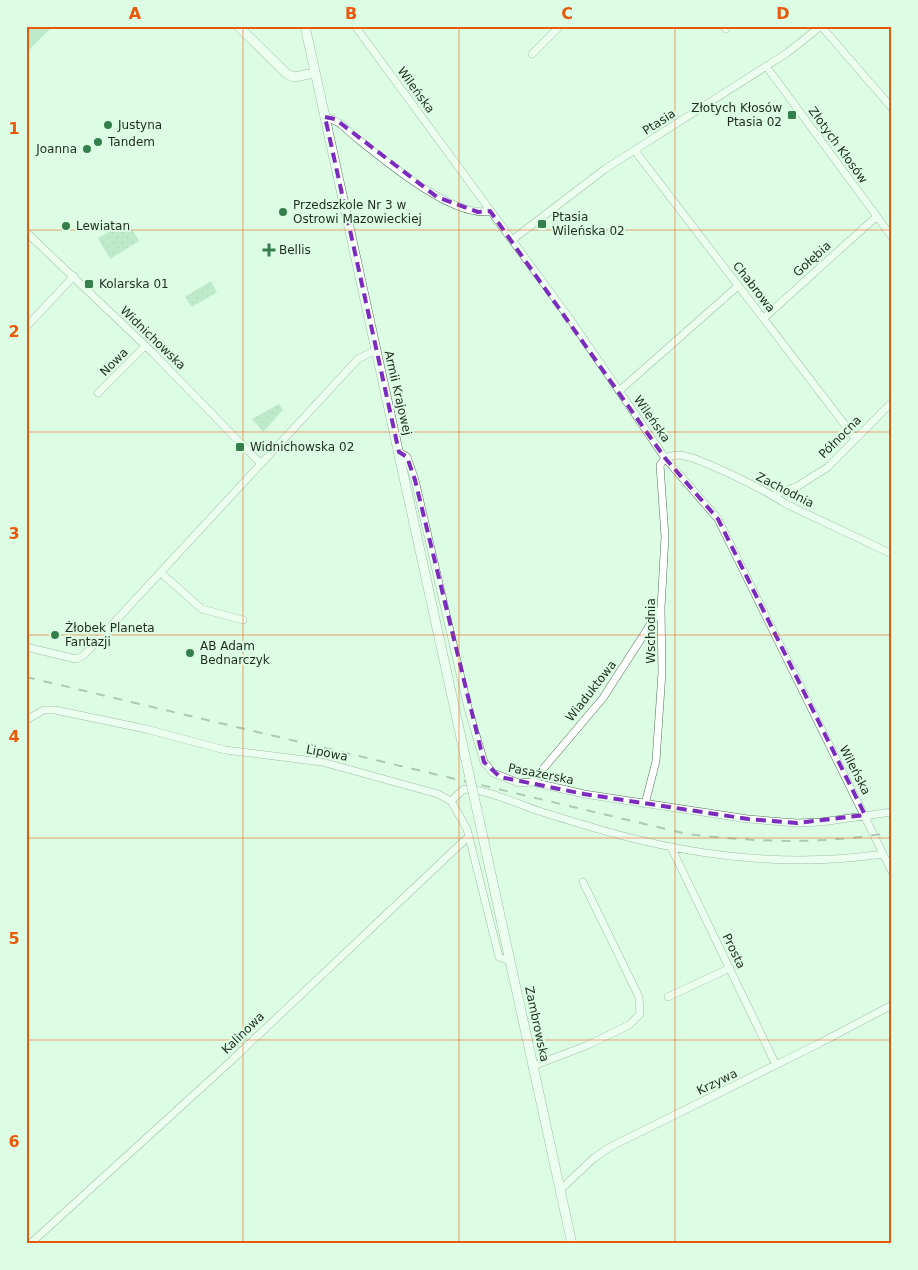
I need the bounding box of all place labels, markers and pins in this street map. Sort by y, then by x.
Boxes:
place label: Złotych Kłosów Ptasia 02 [691,101,782,129]
marker: Złotych Kłosów Ptasia 02 [786,109,798,121]
place label: Justyna [117,118,162,132]
marker: Justyna [102,119,114,131]
place label: Tandem [107,135,155,149]
marker: Tandem [92,136,104,148]
place label: Joanna [35,142,77,156]
marker: Joanna [81,143,93,155]
place label: Przedszkole Nr 3 w Ostrowi Mazowieckiej [293,198,422,226]
marker: Przedszkole Nr 3 w Ostrowi Mazowieckiej [277,206,289,218]
place label: Ptasia Wileńska 02 [552,210,625,238]
marker: Ptasia Wileńska 02 [536,218,548,230]
place label: Lewiatan [76,219,130,233]
marker: Lewiatan [60,220,72,232]
place label: Bellis [279,243,311,257]
marker: Bellis [263,244,275,256]
place label: Kolarska 01 [99,277,169,291]
marker: Kolarska 01 [83,278,95,290]
place label: Widnichowska 02 [250,440,354,454]
marker: Widnichowska 02 [234,441,246,453]
place label: Żłobek Planeta Fantazji [65,620,155,649]
marker: Żłobek Planeta Fantazji [49,629,61,641]
place label: AB Adam Bednarczyk [200,639,270,667]
marker: AB Adam Bednarczyk [184,647,196,659]

